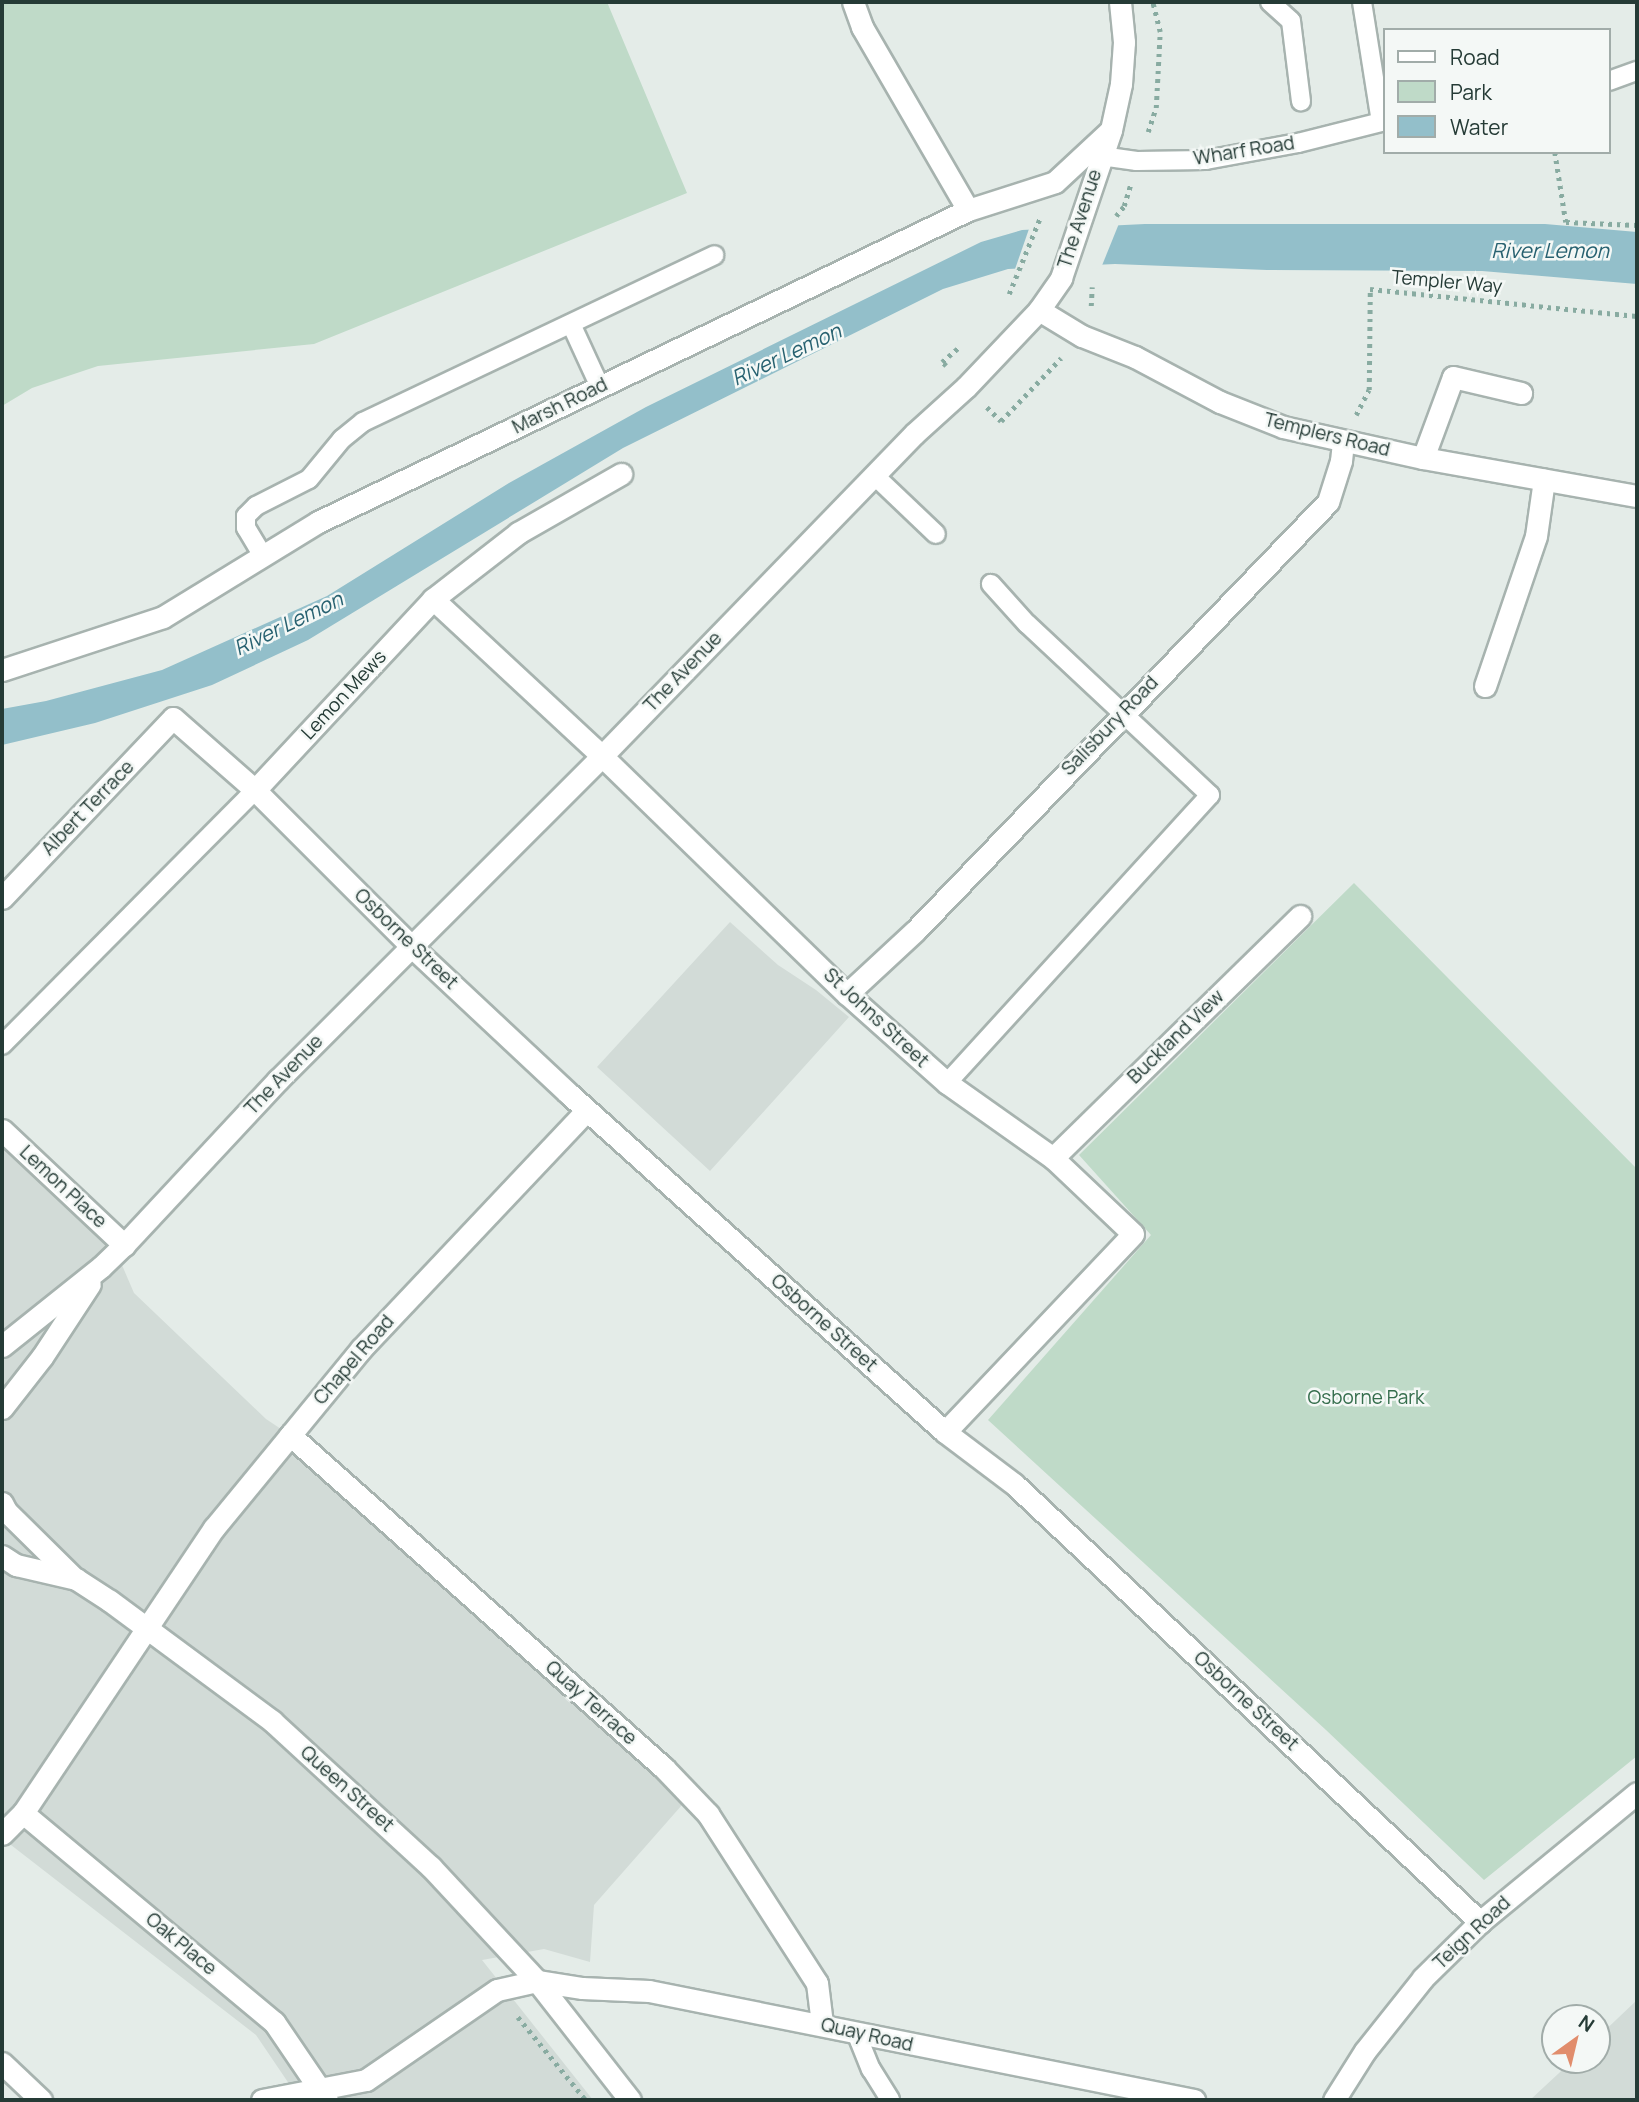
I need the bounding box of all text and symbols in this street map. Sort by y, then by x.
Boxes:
legend [1384,28,1611,154]
text: Road [1450,43,1500,71]
text: Park [1450,78,1492,106]
text: Water [1450,113,1508,141]
street label: Wharf Road [1192,132,1296,170]
street label: The Avenue [1053,167,1107,271]
water label: River Lemon [1491,237,1609,263]
street label: Templer Way [1391,266,1503,298]
water label: River Lemon [727,318,845,390]
street label: Marsh Road [509,373,611,439]
street label: Templers Road [1262,408,1392,462]
water label: River Lemon [230,586,346,660]
street label: The Avenue [639,627,727,717]
street label: Lemon Mews [297,646,391,744]
street label: Salisbury Road [1057,672,1163,780]
street label: Albert Terrace [37,756,139,860]
street label: Osborne Street [350,884,462,994]
street label: St Johns Street [819,964,933,1072]
street label: Buckland View [1123,985,1229,1089]
street label: The Avenue [240,1030,328,1120]
street label: Lemon Place [15,1141,111,1233]
street label: Osborne Street [766,1269,882,1377]
street label: Chapel Road [309,1311,399,1409]
park label: Osborne Park [1307,1387,1425,1409]
street label: Osborne Street [1189,1647,1303,1755]
street label: Quay Terrace [541,1656,641,1750]
street label: Queen Street [296,1741,398,1837]
street label: Teign Road [1429,1892,1515,1974]
street label: Oak Place [141,1908,221,1980]
north arrow [1541,2004,1611,2074]
text: N [1574,2009,1600,2038]
street label: Quay Road [819,2013,915,2057]

